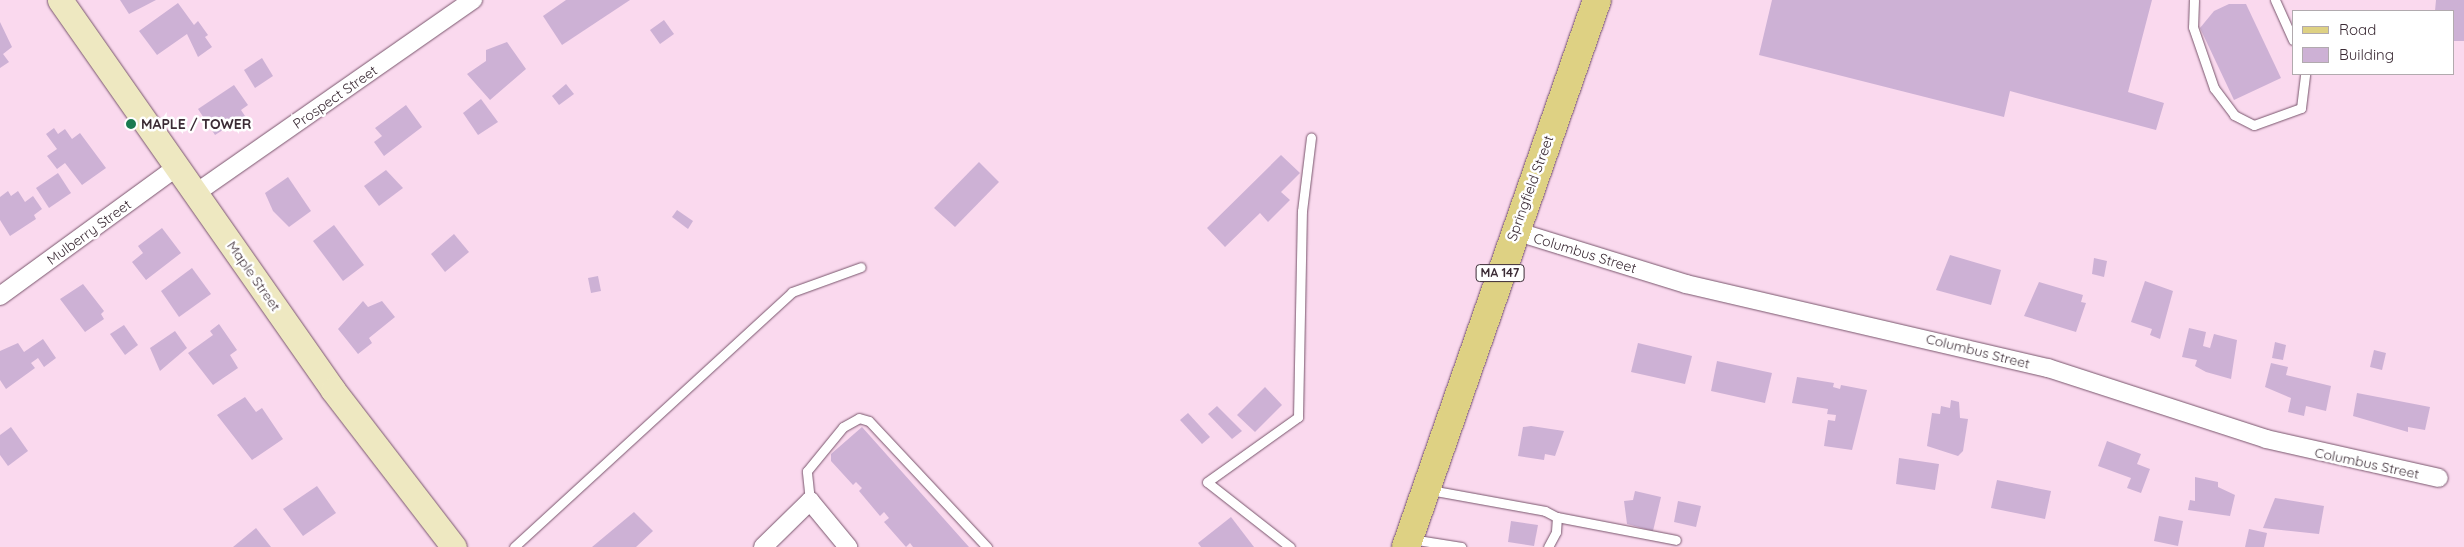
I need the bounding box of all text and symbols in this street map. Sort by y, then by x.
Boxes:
legend [2292,10,2454,75]
text: Road [2339,20,2376,39]
text: Building [2339,45,2394,64]
street label: Prospect Street [290,62,380,132]
place label: MAPLE / TOWER [141,116,251,132]
marker: MAPLE / TOWER [125,118,137,130]
street label: Springfield Street [1503,133,1557,243]
street label: Mulberry Street [44,196,134,268]
street label: Columbus Street [1532,229,1638,277]
street label: Maple Street [224,238,284,314]
road number: MA 147 [1475,264,1525,282]
street label: Columbus Street [1924,330,2032,372]
street label: Columbus Street [2313,444,2421,482]

